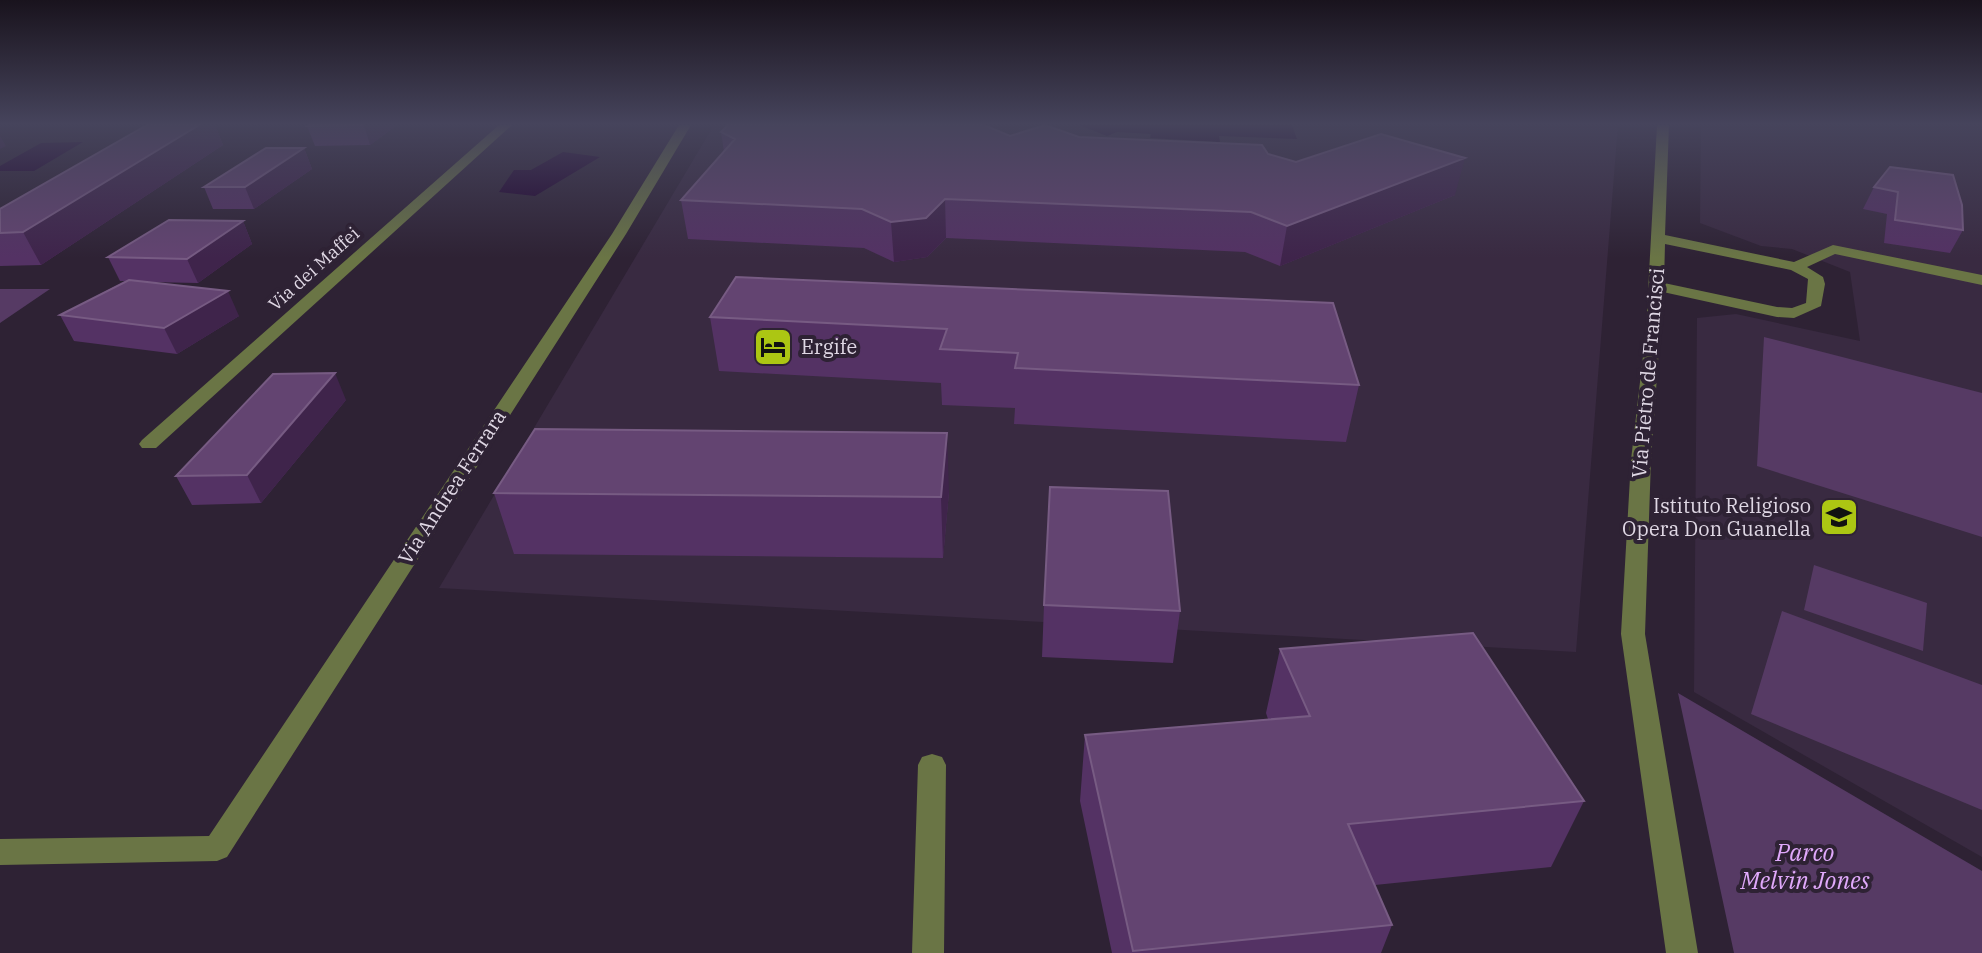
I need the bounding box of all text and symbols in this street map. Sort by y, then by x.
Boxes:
street label: Via dei Maffei [263,222,364,316]
street label: Via Pietro de Francisci [1625,267,1670,479]
hotel icon: Ergife [752,326,794,368]
place label: Ergife [801,333,857,360]
street label: Via Andrea Ferrara [391,404,512,569]
place label: Istituto Religioso Opera Don Guanella [1622,492,1811,542]
school or university icon: Istituto Religioso Opera Don Guanella [1818,496,1860,538]
park label: Parco Melvin Jones [1739,836,1870,896]

